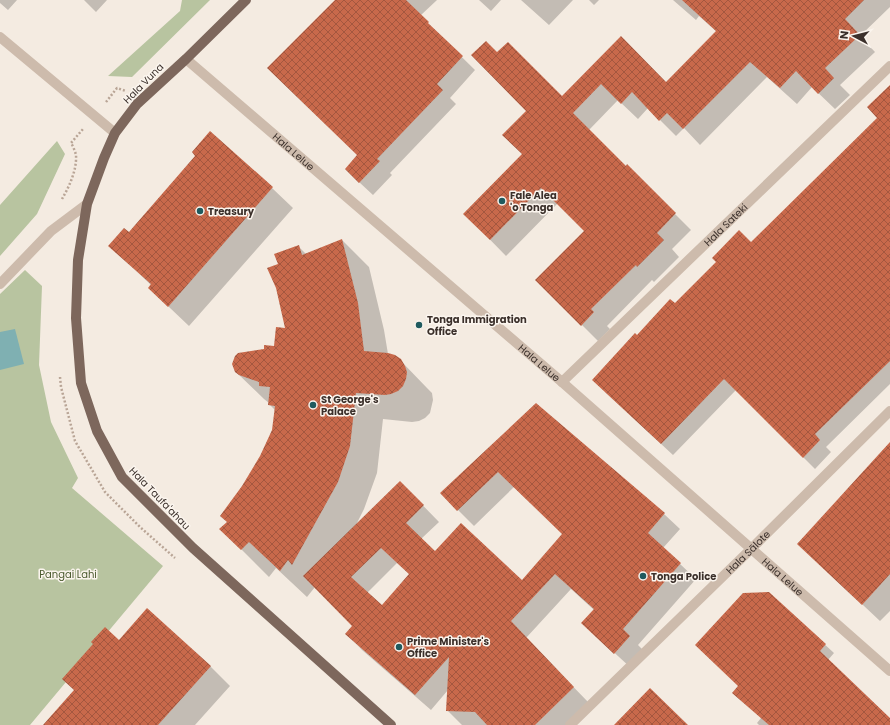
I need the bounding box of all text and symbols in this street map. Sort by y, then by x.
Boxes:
north arrow [834,16,874,56]
text: N [836,30,853,40]
street label: Hala Vuna [120,60,167,107]
street label: Hala Lelue [269,130,318,174]
place label: Fale Alea 'o Tonga [510,188,557,215]
marker: Fale Alea 'o Tonga [497,196,507,206]
street label: Hala Sateki [701,200,751,250]
place label: Treasury [208,204,255,219]
marker: Treasury [195,206,205,216]
place label: Tonga Immigration Office [427,312,527,339]
marker: Tonga Immigration Office [414,320,424,330]
street label: Hala Lelue [515,341,563,385]
place label: St George's Palace [321,392,379,419]
marker: St George's Palace [308,400,318,410]
street label: Hala Taufa'ahau [126,464,194,533]
street label: Hala Sālote [723,527,774,578]
street label: Hala Lelue [758,554,807,599]
park label: Pangai Lahi [39,567,97,582]
place label: Tonga Police [651,569,716,584]
marker: Tonga Police [638,571,648,581]
place label: Prime Minister's Office [407,634,489,661]
marker: Prime Minister's Office [394,642,404,652]

